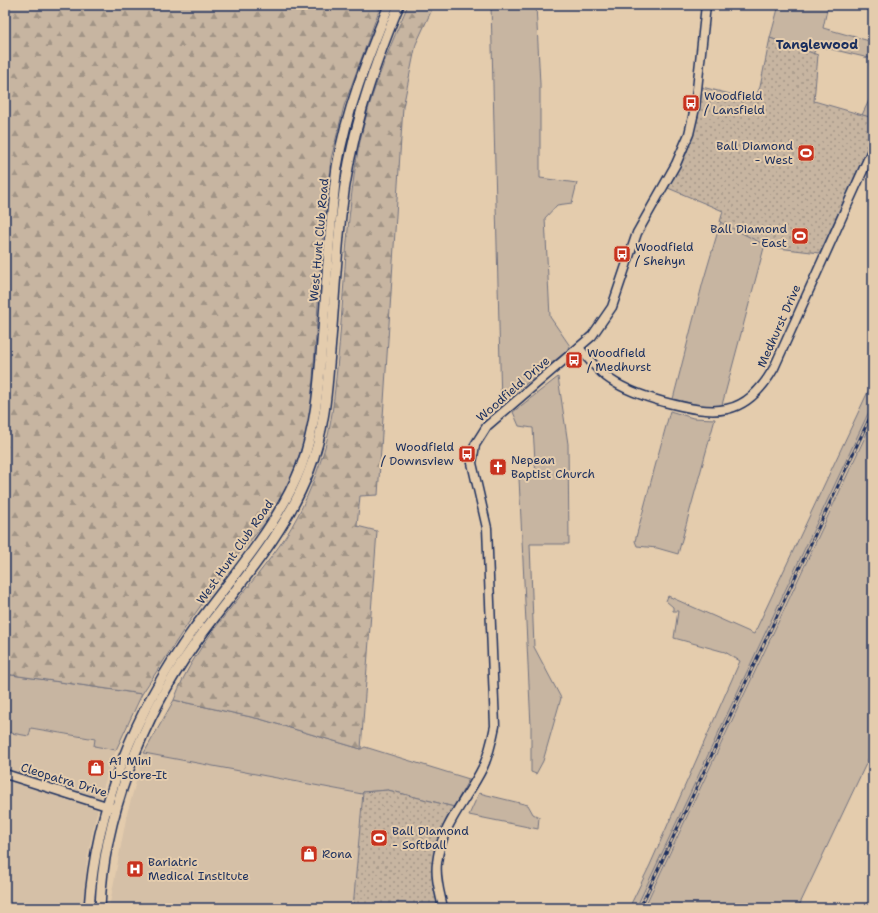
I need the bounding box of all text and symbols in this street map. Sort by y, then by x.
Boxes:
district label: Tanglewood [776,36,858,53]
place label: Woodfield / Lansfield [704,88,765,118]
bus stop icon: Woodfield / Lansfield [681,93,701,113]
place label: Ball Diamond - West [716,138,793,168]
sports icon: Ball Diamond - West [796,143,816,163]
street label: West Hunt Club Road [306,177,332,302]
place label: Ball Diamond - East [710,221,787,251]
sports icon: Ball Diamond - East [790,226,810,246]
place label: Woodfield / Shehyn [635,239,694,269]
bus stop icon: Woodfield / Shehyn [612,244,632,264]
street label: Medhurst Drive [753,282,805,370]
place label: Woodfield / Medhurst [587,345,651,375]
bus stop icon: Woodfield / Medhurst [564,350,584,370]
street label: Woodfield Drive [473,353,553,425]
place label: Woodfield / Downsview [381,439,455,469]
bus stop icon: Woodfield / Downsview [457,444,477,464]
place label: Nepean Baptist Church [511,452,595,482]
church icon: Nepean Baptist Church [488,457,508,477]
street label: West Hunt Club Road [193,496,277,607]
place label: A1 Mini U-Store-It [109,753,167,783]
shop icon: A1 Mini U-Store-It [86,758,106,778]
street label: Cleopatra Drive [19,759,109,801]
place label: Ball Diamond - Softball [392,823,469,853]
sports icon: Ball Diamond - Softball [369,828,389,848]
shop icon: Rona [299,844,319,864]
place label: Rona [322,846,352,862]
place label: Bariatric Medical Institute [148,854,249,884]
hospital icon: Bariatric Medical Institute [125,859,145,879]

